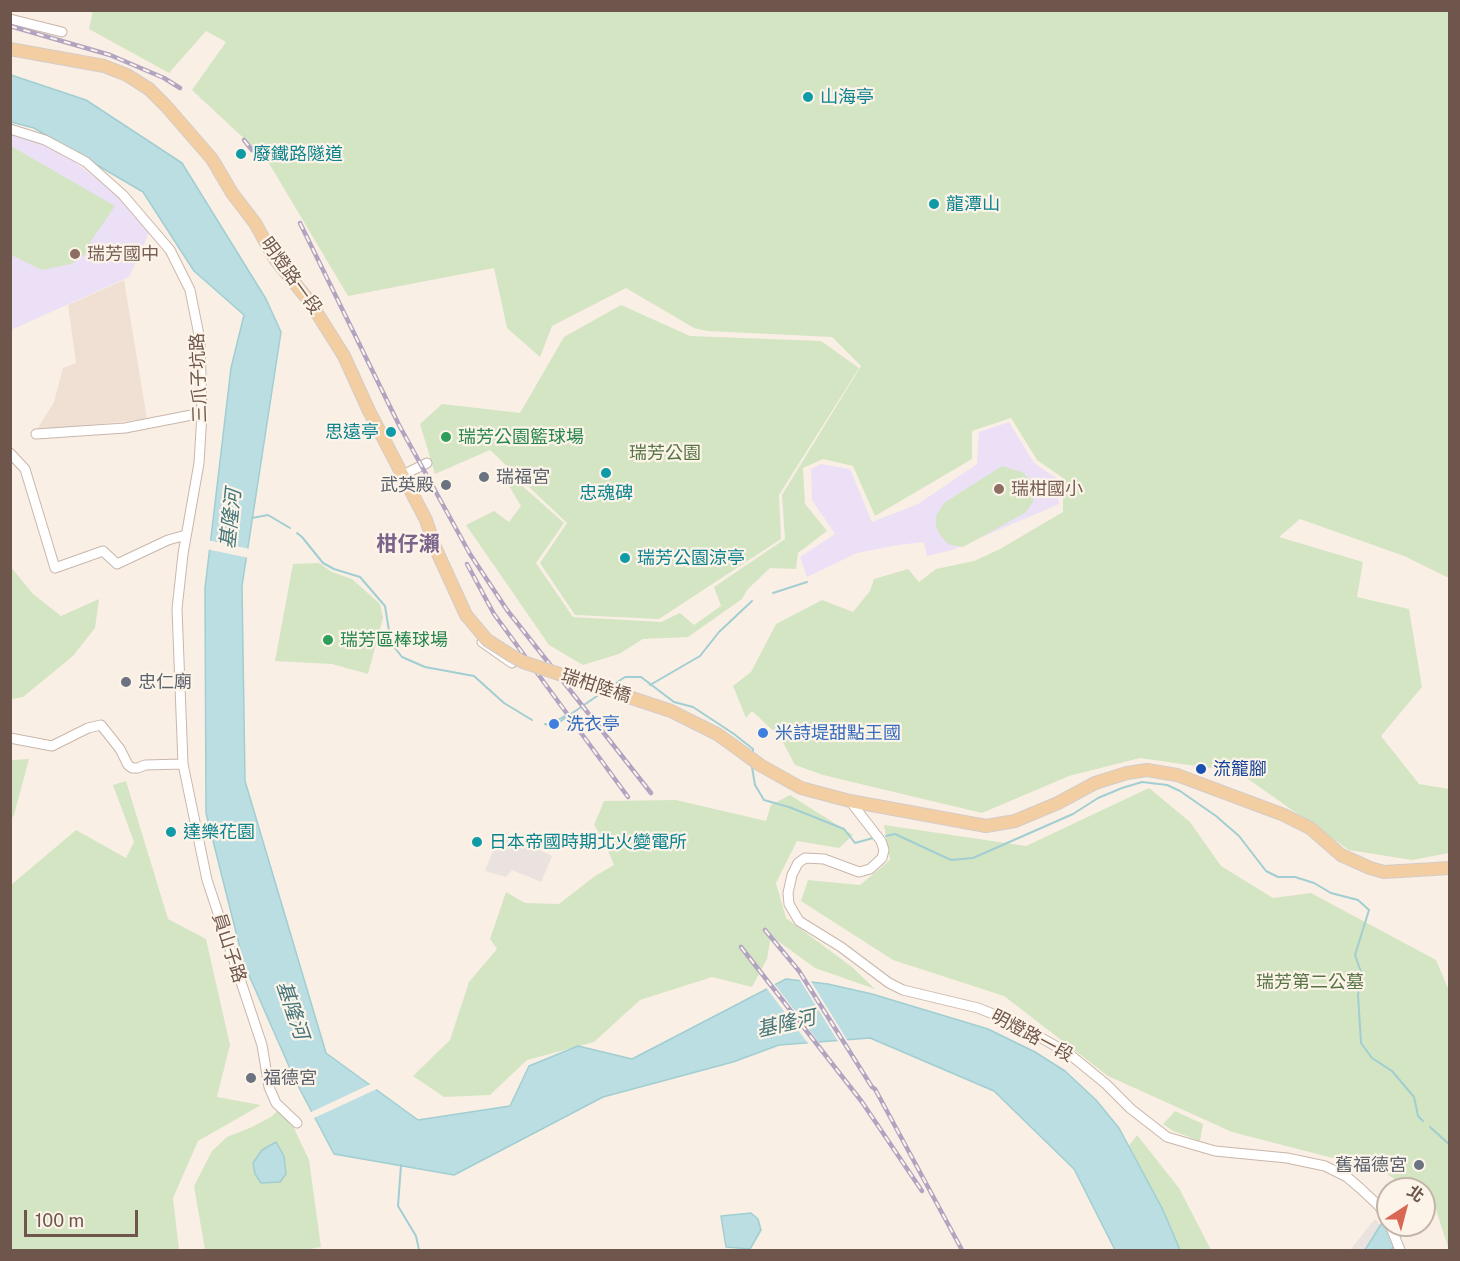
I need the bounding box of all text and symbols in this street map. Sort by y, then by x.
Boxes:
place label: 山海亭 [820,86,874,108]
marker: 山海亭 [801,90,815,104]
place label: 廢鐵路隧道 [253,143,343,165]
marker: 廢鐵路隧道 [234,147,248,161]
place label: 龍潭山 [946,193,1000,215]
marker: 龍潭山 [927,197,941,211]
street label: 明燈路一段 [256,233,326,319]
place label: 瑞芳國中 [87,243,159,265]
marker: 瑞芳國中 [68,247,82,261]
street label: 三爪子坑路 [187,333,211,423]
place label: 思遠亭 [325,421,379,443]
marker: 思遠亭 [384,425,398,439]
place label: 瑞芳公園籃球場 [458,426,584,448]
marker: 瑞芳公園籃球場 [439,430,453,444]
park label: 瑞芳公園 [629,442,701,464]
place label: 瑞福宮 [496,466,550,488]
marker: 忠魂碑 [599,466,613,480]
marker: 瑞福宮 [477,470,491,484]
place label: 武英殿 [380,474,434,496]
marker: 武英殿 [439,478,453,492]
place label: 瑞柑國小 [1011,478,1083,500]
place label: 忠魂碑 [579,482,633,504]
marker: 瑞柑國小 [992,482,1006,496]
water label: 基隆河 [216,488,246,550]
district label: 柑仔瀨 [377,532,439,558]
place label: 瑞芳公園涼亭 [637,547,745,569]
marker: 瑞芳公園涼亭 [618,551,632,565]
place label: 瑞芳區棒球場 [340,629,448,651]
marker: 瑞芳區棒球場 [321,633,335,647]
street label: 瑞柑陸橋 [558,665,634,707]
place label: 忠仁廟 [138,671,192,693]
marker: 忠仁廟 [119,675,133,689]
place label: 洗衣亭 [566,713,620,735]
marker: 洗衣亭 [547,717,561,731]
place label: 米詩堤甜點王國 [775,722,901,744]
marker: 米詩堤甜點王國 [756,726,770,740]
place label: 流籠腳 [1213,758,1267,780]
marker: 流籠腳 [1194,762,1208,776]
place label: 達樂花園 [183,821,255,843]
marker: 達樂花園 [164,825,178,839]
place label: 日本帝國時期北火變電所 [489,831,687,853]
marker: 日本帝國時期北火變電所 [470,835,484,849]
street label: 員山子路 [208,910,250,986]
park label: 瑞芳第二公墓 [1256,971,1364,993]
water label: 基隆河 [271,978,313,1042]
street label: 明燈路一段 [987,1005,1077,1067]
water label: 基隆河 [754,1006,818,1042]
place label: 福德宮 [263,1067,317,1089]
marker: 福德宮 [244,1071,258,1085]
place label: 舊福德宮 [1335,1154,1407,1176]
marker: 舊福德宮 [1412,1158,1426,1172]
north arrow [1376,1177,1436,1237]
text: 北 [1404,1181,1428,1206]
scale bar [27,1198,141,1236]
text: 100 m [35,1210,84,1231]

